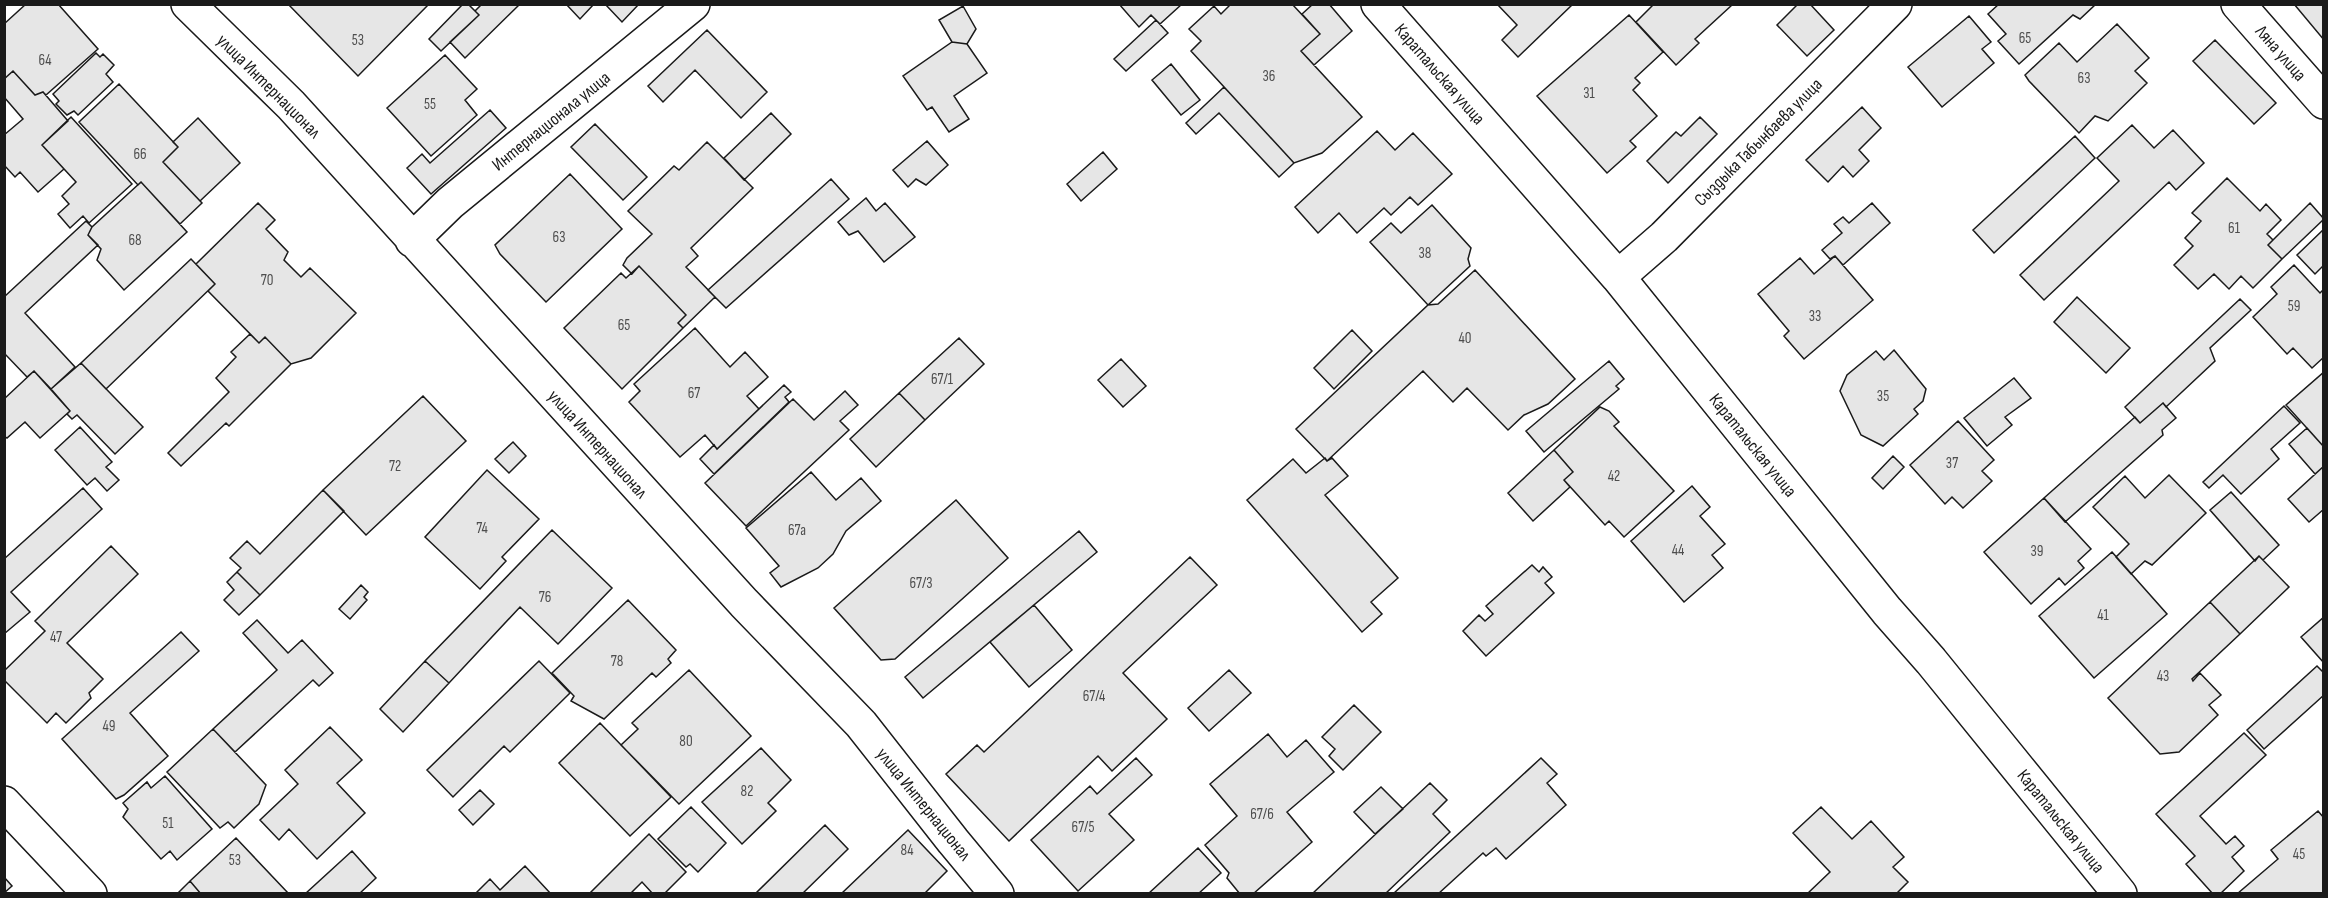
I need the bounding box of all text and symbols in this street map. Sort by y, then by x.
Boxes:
street label: Каратальская улица [1390,20,1489,129]
street label: Ляна улица [2250,20,2311,86]
house number: 65 [2019,29,2031,48]
street label: улица Интернационал [212,30,326,143]
house number: 53 [352,31,364,50]
house number: 64 [38,51,52,70]
street label: Интернационала улица [488,67,615,175]
house number: 36 [1263,67,1275,86]
house number: 63 [2078,69,2090,88]
street label: Сыздыка Табынбаева улица [1690,74,1827,211]
house number: 31 [1583,84,1596,103]
house number: 55 [424,95,436,114]
house number: 66 [133,145,147,164]
house number: 61 [2228,219,2241,238]
house number: 63 [553,228,565,247]
house number: 68 [128,231,142,250]
house number: 38 [1419,244,1431,263]
house number: 70 [261,271,273,290]
house number: 59 [2288,297,2300,316]
house number: 33 [1809,307,1821,326]
house number: 65 [618,316,630,335]
house number: 40 [1459,329,1471,348]
house number: 67/1 [931,370,954,389]
house number: 67 [688,384,700,403]
street label: улица Интернационал [543,386,652,503]
house number: 35 [1877,387,1889,406]
street label: Каратальская улица [1705,389,1801,501]
house number: 37 [1946,454,1958,473]
house number: 72 [389,457,401,476]
house number: 42 [1608,467,1620,486]
house number: 74 [476,519,488,538]
house number: 67а [788,521,806,540]
house number: 44 [1672,541,1684,560]
house number: 39 [2031,542,2043,561]
house number: 67/3 [909,574,933,593]
house number: 76 [539,588,551,607]
house number: 41 [2097,606,2110,625]
house number: 47 [50,628,62,647]
house number: 78 [611,652,623,671]
house number: 43 [2157,667,2169,686]
house number: 67/4 [1083,687,1105,706]
house number: 49 [103,717,115,736]
house number: 80 [679,732,693,751]
street label: улица Интернационал [872,744,976,865]
street label: Каратальская улица [2013,765,2109,877]
house number: 82 [741,782,753,801]
house number: 67/6 [1250,805,1274,824]
house number: 51 [162,814,174,833]
house number: 67/5 [1072,818,1094,837]
house number: 84 [900,841,914,860]
house number: 45 [2293,845,2305,864]
house number: 53 [229,851,241,870]

